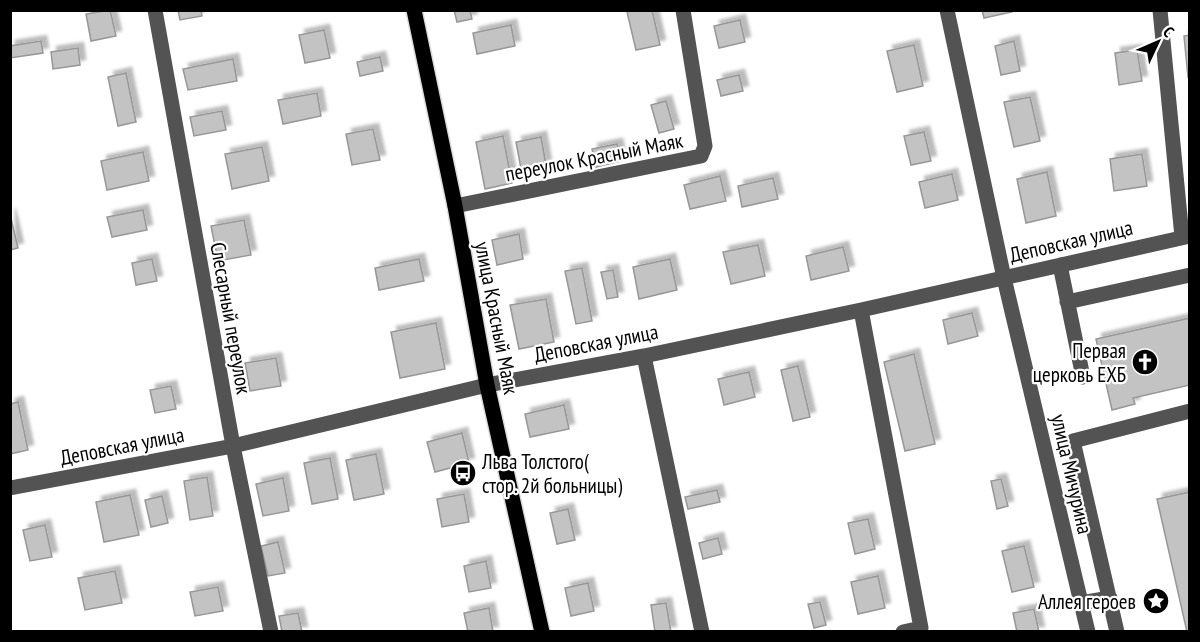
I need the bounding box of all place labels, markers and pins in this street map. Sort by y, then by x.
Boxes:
place label: Первая церковь ЕХБ [1033,337,1126,388]
church icon: Первая церковь ЕХБ [1130,347,1160,377]
place label: Льва Толстого( стор. 2й больницы) [481,448,622,499]
bus stop icon: Льва Толстого( стор. 2й больницы) [448,458,478,488]
place icon: Аллея героев [1141,586,1171,616]
place label: Аллея героев [1038,588,1136,615]

